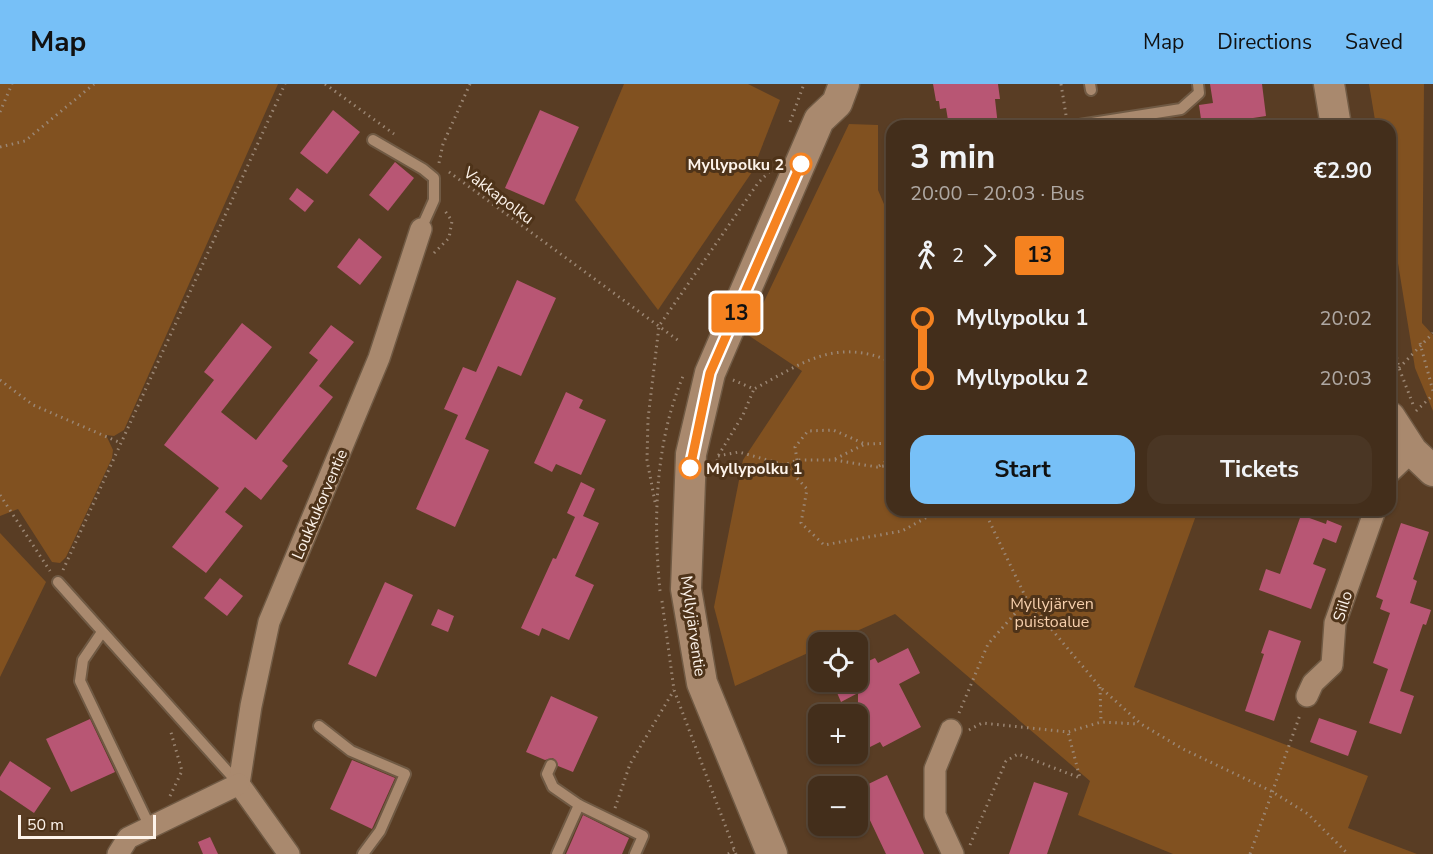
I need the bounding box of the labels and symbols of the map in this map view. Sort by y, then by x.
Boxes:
marker: Myllypolku 2 [790,153,812,175]
place label: Myllypolku 2 [688,154,784,176]
street label: Vakkapolku [458,161,538,230]
line badge: 13 [709,294,763,332]
street label: Loukkukorventie [287,446,353,563]
marker: Myllypolku 1 [679,457,701,479]
place label: Myllypolku 1 [706,458,802,480]
street label: Myllyjärventie [675,574,711,678]
street label: Siilo [1328,588,1358,624]
park label: Myllyjärven puistoalue [1010,593,1094,633]
scale bar [18,812,156,840]

